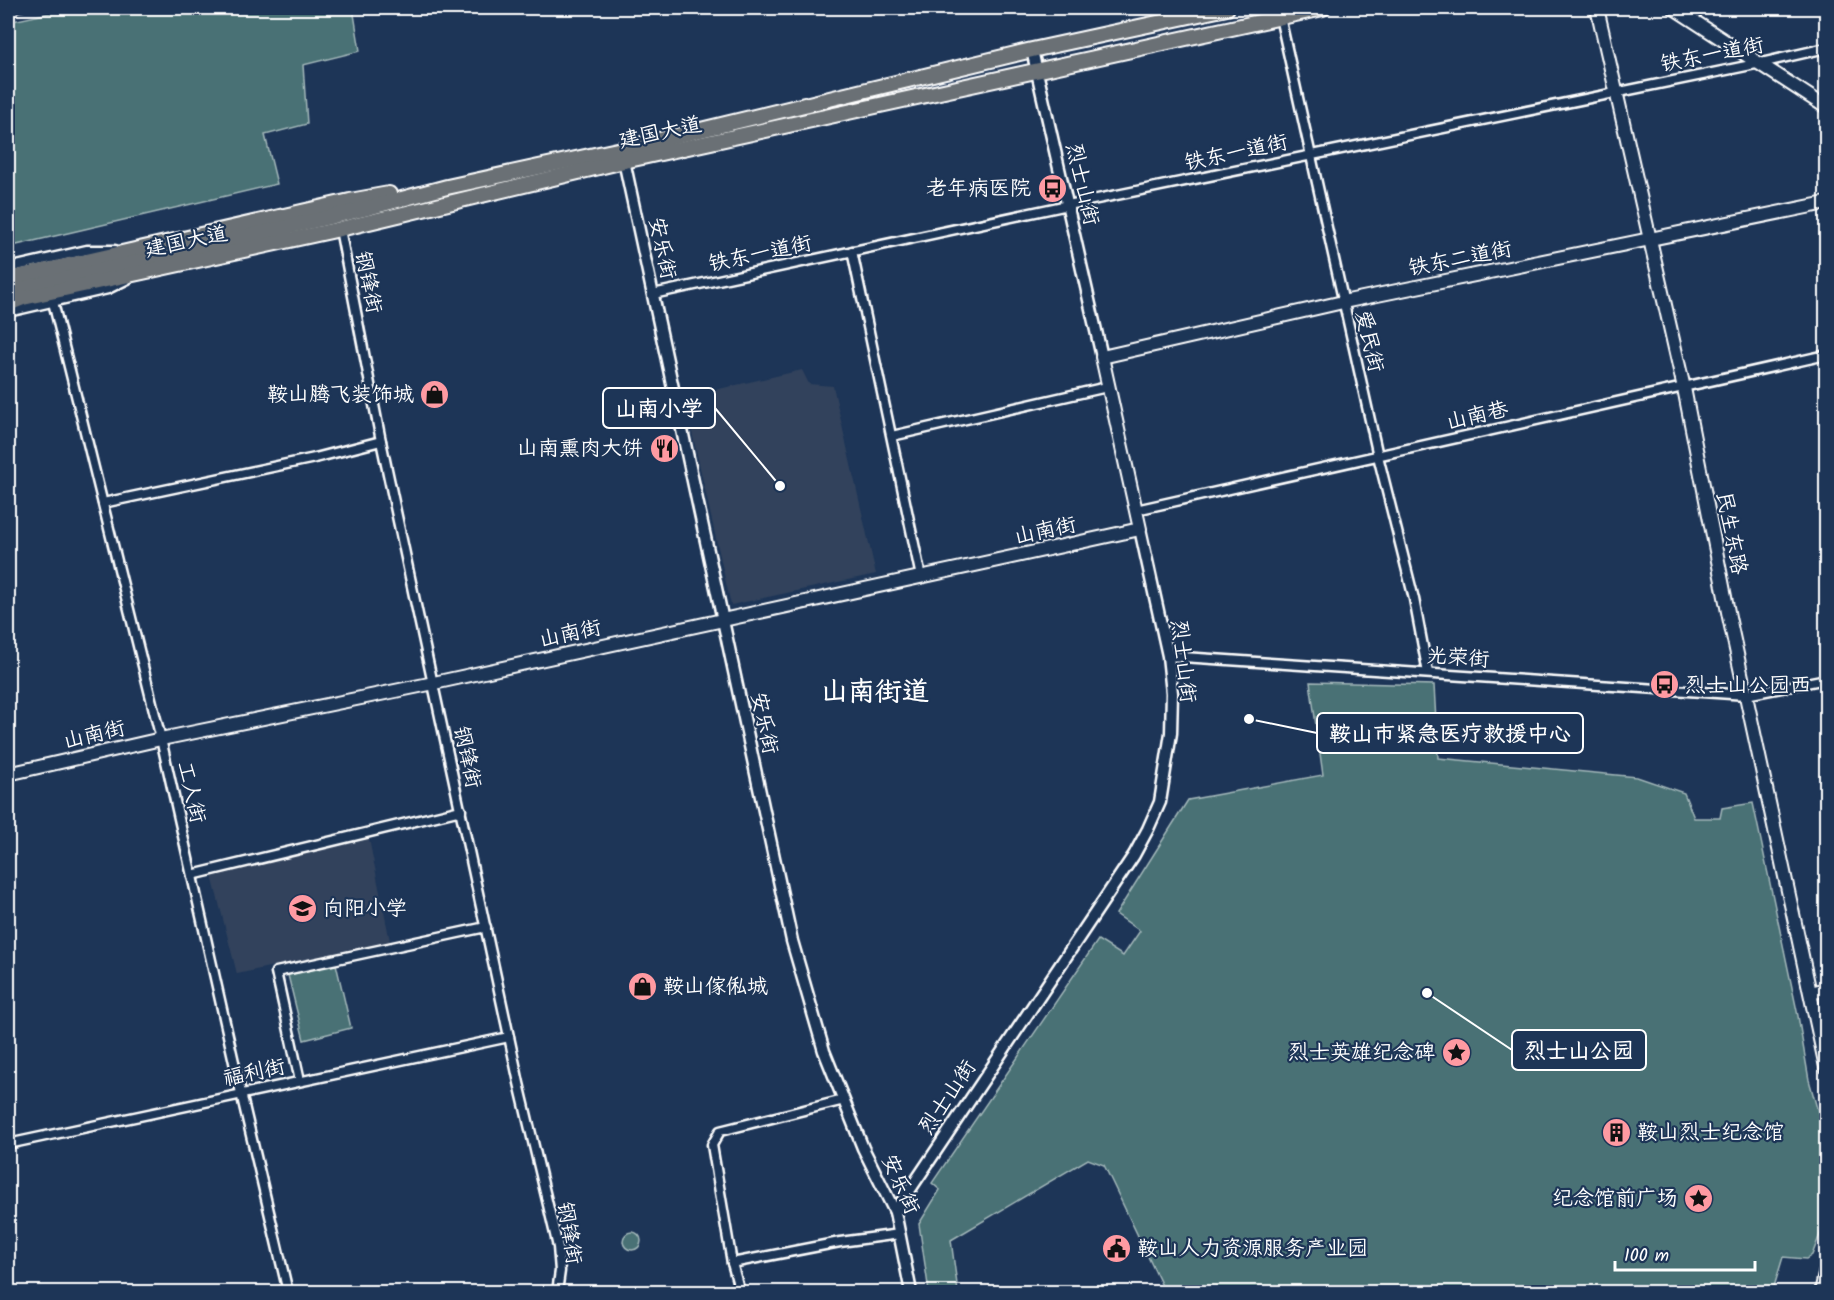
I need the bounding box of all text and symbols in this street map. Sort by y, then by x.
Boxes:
street label: 铁东一道街 [1658,29,1767,82]
street label: 建国大道 [616,109,705,158]
street label: 铁东一道街 [1182,126,1291,181]
street label: 烈士山街 [1056,140,1107,229]
bus stop icon: 老年病医院 [1036,172,1068,204]
place label: 老年病医院 [926,173,1031,206]
street label: 安乐街 [639,214,684,283]
street label: 建国大道 [142,218,231,267]
street label: 铁东一道街 [706,227,815,282]
street label: 铁东二道街 [1406,233,1515,286]
street label: 钢锋街 [345,248,390,316]
street label: 爱民街 [1345,307,1392,376]
shop icon: 鞍山腾飞装饰城 [419,378,451,410]
place label: 鞍山腾飞装饰城 [267,379,414,412]
callout: 山南小学 [603,388,715,428]
text: 山南小学 [615,393,703,428]
street label: 山南巷 [1443,393,1512,440]
restaurant icon: 山南熏肉大饼 [648,432,680,464]
place label: 山南熏肉大饼 [517,433,643,466]
street label: 民生东路 [1706,489,1755,578]
street label: 山南街 [1011,509,1080,554]
street label: 山南街 [536,612,605,657]
street label: 烈士山街 [1161,617,1204,705]
street label: 光荣街 [1425,640,1490,677]
bus stop icon: 烈士山公园西 [1648,669,1680,701]
place label: 烈士山公园西 [1685,670,1811,703]
district label: 山南街道 [821,671,929,714]
street label: 安乐街 [741,689,786,758]
street label: 山南街 [60,712,129,759]
callout: 鞍山市紧急医疗救援中心 [1317,713,1583,753]
text: 鞍山市紧急医疗救援中心 [1329,718,1571,753]
street label: 钢锋街 [444,723,489,792]
street label: 工人街 [167,758,214,827]
school or university icon: 向阳小学 [286,892,318,924]
place label: 向阳小学 [323,893,407,926]
shop icon: 鞍山傢俬城 [626,970,658,1002]
place label: 鞍山傢俬城 [663,971,768,1004]
callout: 烈士山公园 [1512,1030,1646,1070]
text: 烈士山公园 [1524,1035,1634,1070]
place icon: 烈士英雄纪念碑 [1440,1036,1472,1068]
place label: 烈士英雄纪念碑 [1288,1037,1435,1070]
street label: 福利街 [220,1051,289,1096]
street label: 烈士山街 [911,1054,985,1142]
building icon: 鞍山烈士纪念馆 [1600,1116,1632,1148]
place label: 鞍山烈士纪念馆 [1637,1117,1784,1150]
street label: 安乐街 [872,1149,928,1220]
place icon: 纪念馆前广场 [1683,1182,1715,1214]
place label: 纪念馆前广场 [1552,1183,1678,1216]
street label: 钢锋街 [547,1200,590,1267]
public building icon: 鞍山人力资源服务产业园 [1100,1232,1132,1264]
place label: 鞍山人力资源服务产业园 [1137,1233,1368,1266]
scale bar [1615,1234,1754,1272]
text: 100 m [1624,1242,1669,1271]

